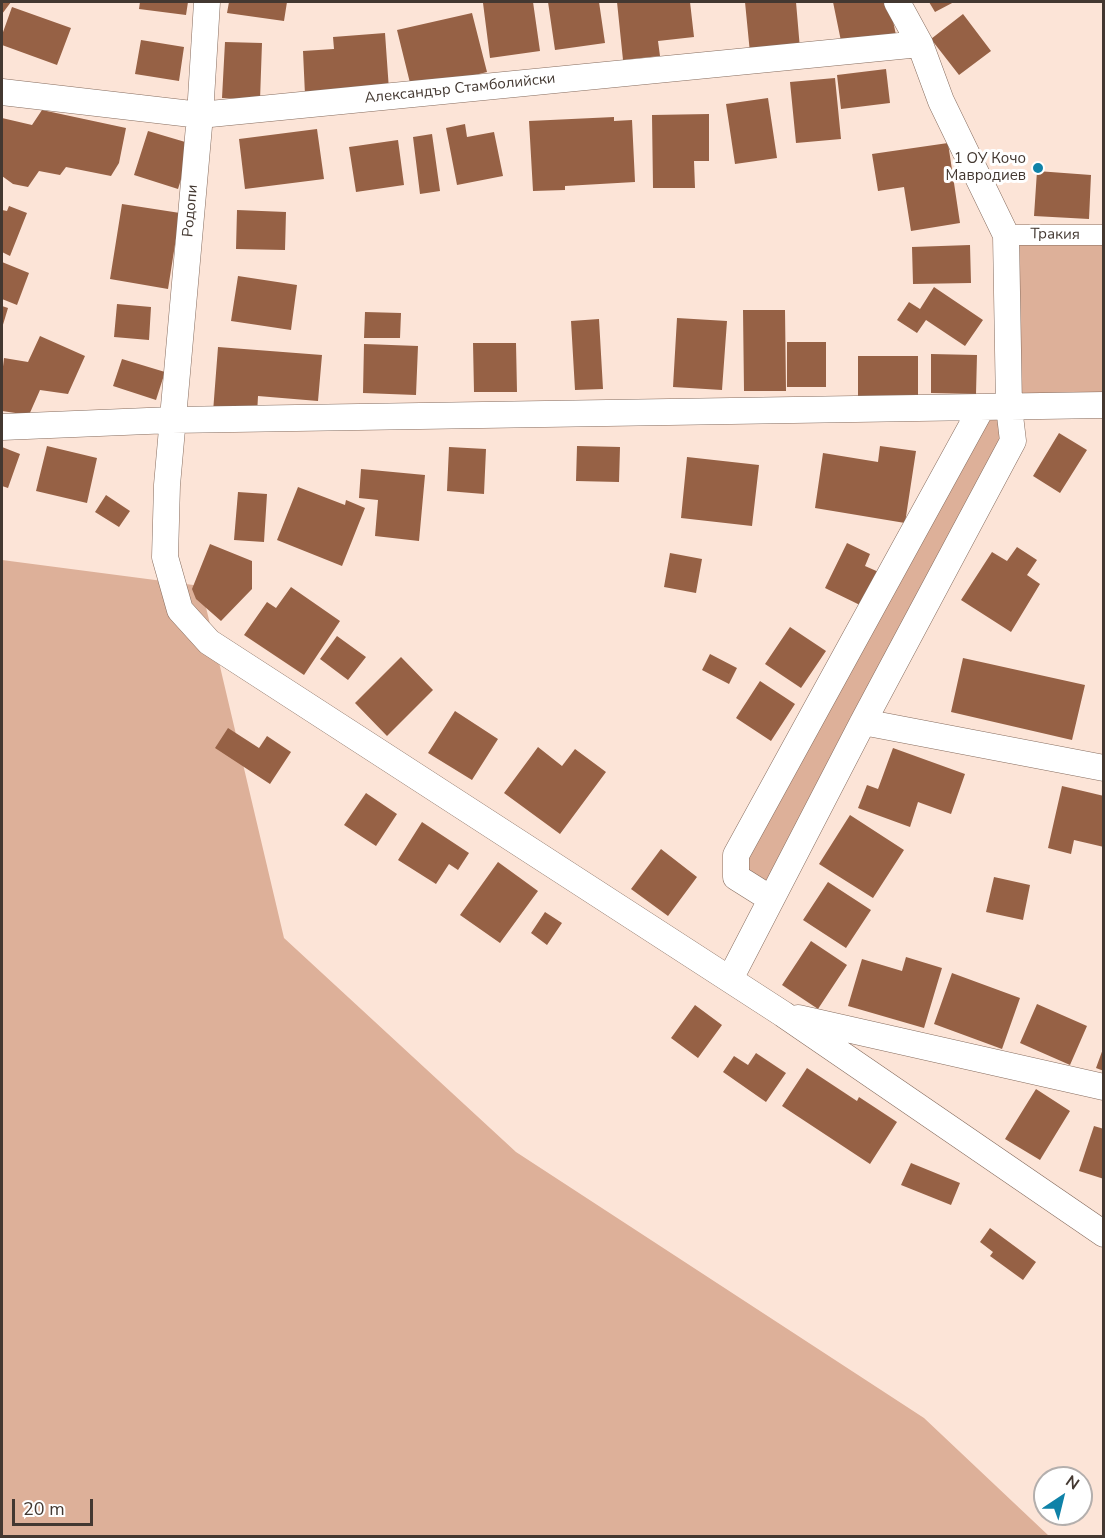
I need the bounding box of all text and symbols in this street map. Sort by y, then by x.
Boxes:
street label: Александър Стамболийски [364,70,556,108]
place label: 1 ОУ Кочо Мавродиев [946,150,1026,185]
marker: 1 ОУ Кочо Мавродиев [1031,161,1045,175]
street label: Родопи [180,184,202,238]
street label: Тракия [1030,226,1080,244]
north arrow [1033,1466,1093,1526]
text: N [1061,1470,1083,1495]
scale bar [15,1487,96,1525]
text: 20 m [23,1497,65,1521]

